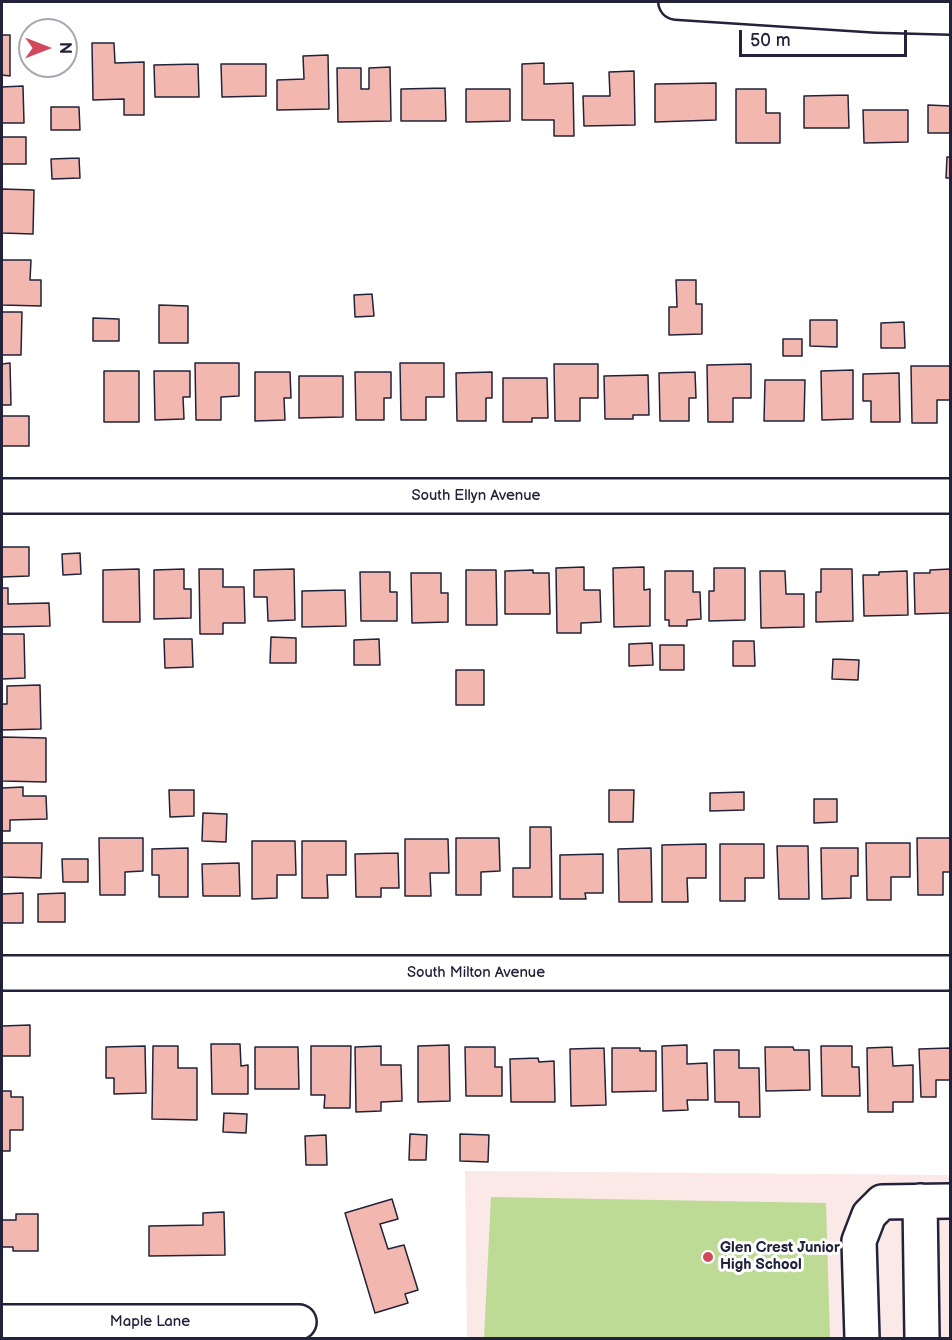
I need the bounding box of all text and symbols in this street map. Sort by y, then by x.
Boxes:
north arrow [18,18,78,78]
scale bar [742,18,910,56]
text: 50 m [750,30,791,51]
text: N [55,42,74,54]
street label: South Ellyn Avenue [412,487,540,505]
street label: South Milton Avenue [407,964,545,982]
place label: Glen Crest Junior High School [720,1239,840,1274]
marker: Glen Crest Junior High School [701,1250,715,1264]
street label: Maple Lane [110,1313,190,1331]

